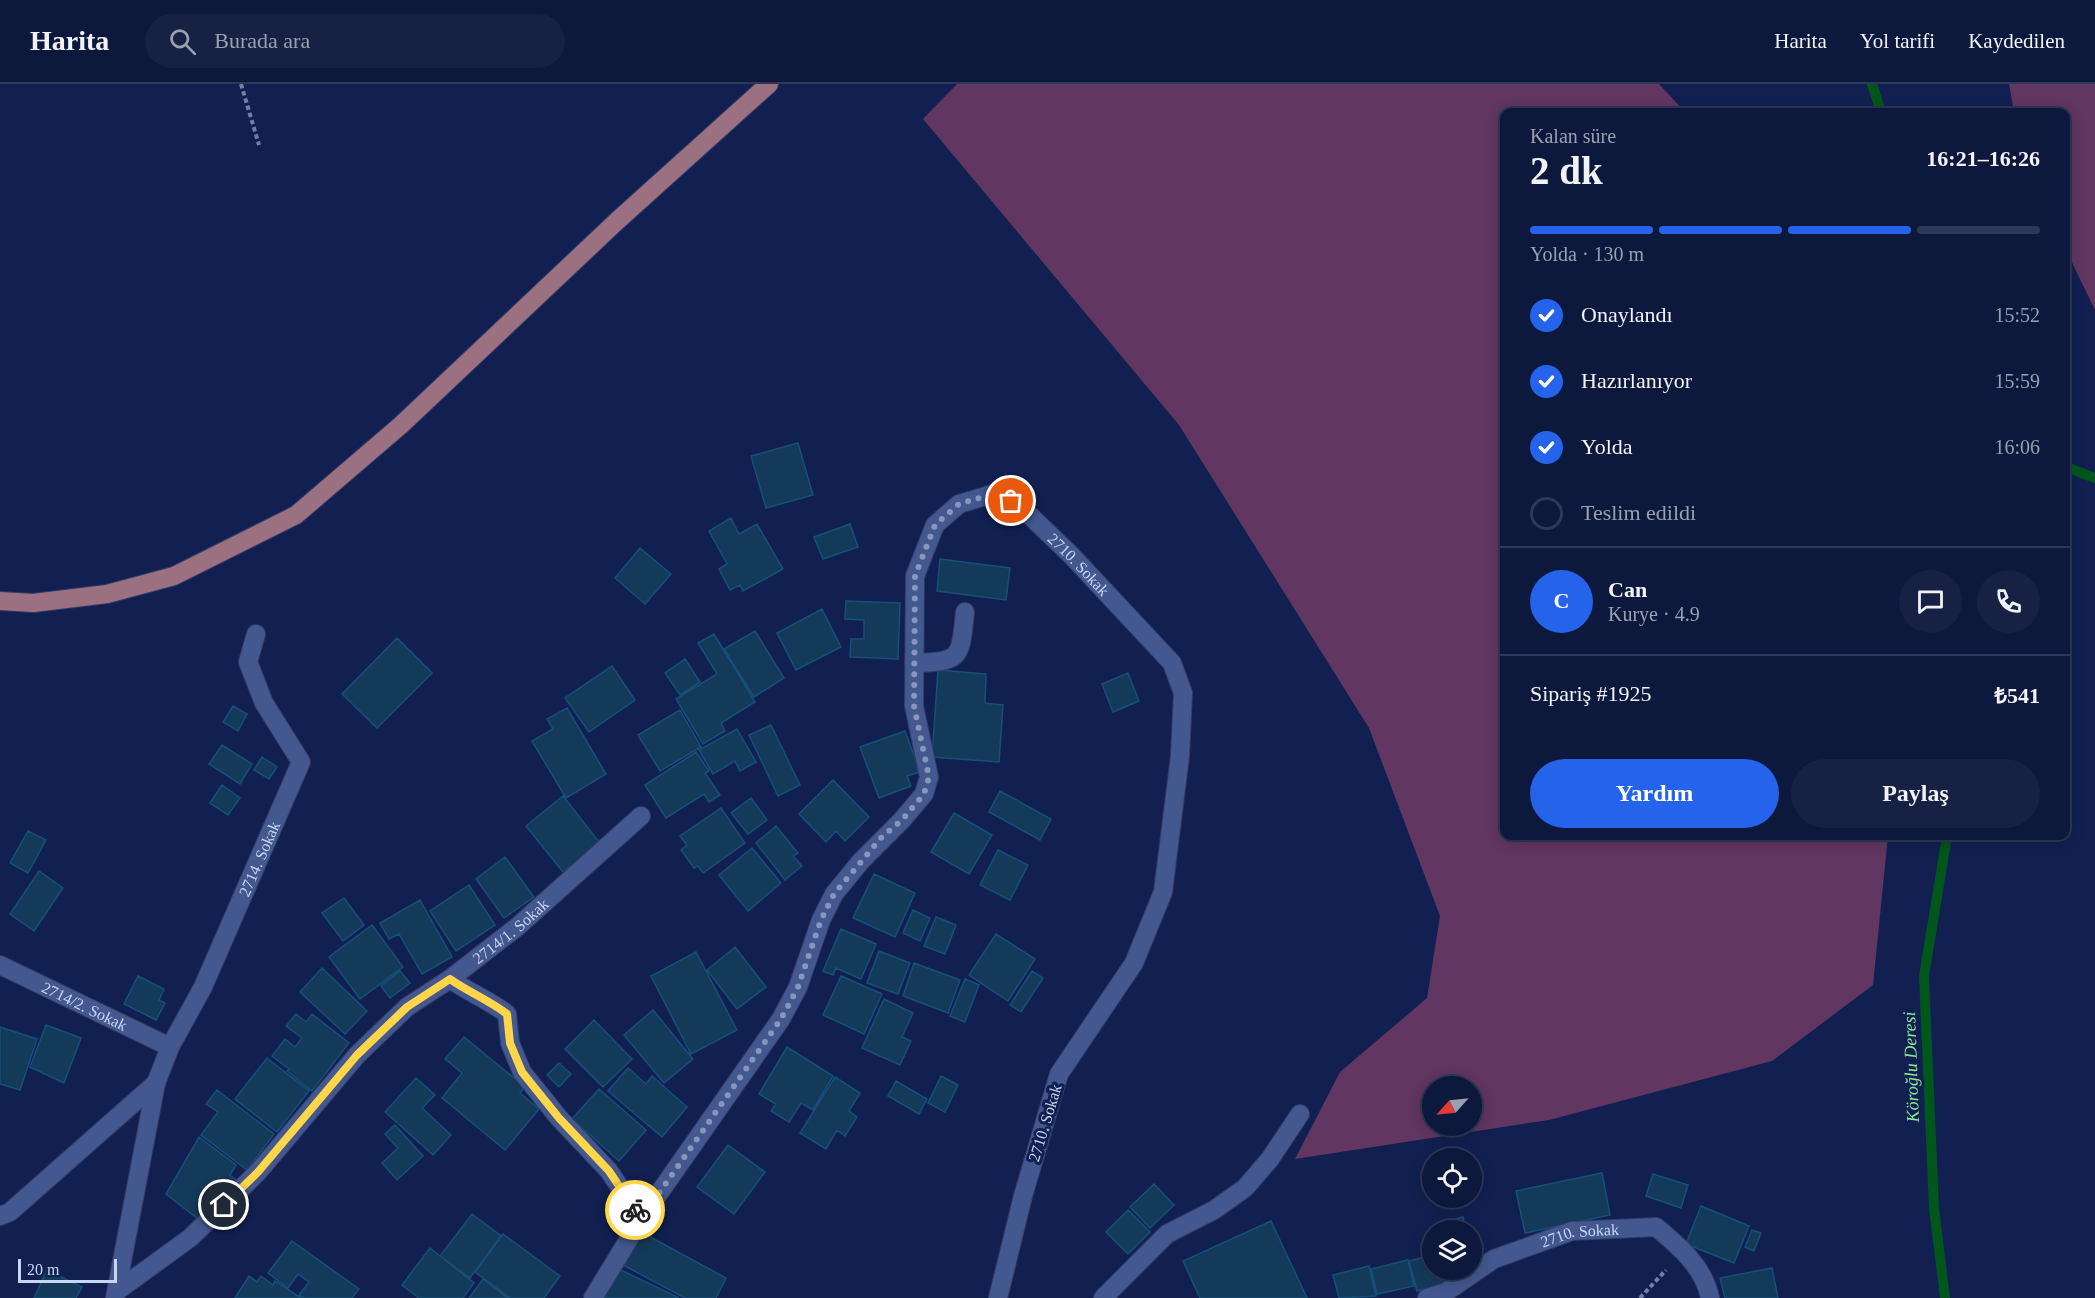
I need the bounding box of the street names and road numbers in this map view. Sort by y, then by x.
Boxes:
street label: 2710. Sokak [1045,529,1113,599]
street label: 2714. Sokak [235,819,283,899]
street label: 2714/1. Sokak [469,895,551,967]
street label: 2714/2. Sokak [39,978,130,1034]
street label: 2710. Sokak [1025,1082,1065,1164]
street label: 2710. Sokak [1538,1220,1619,1250]

